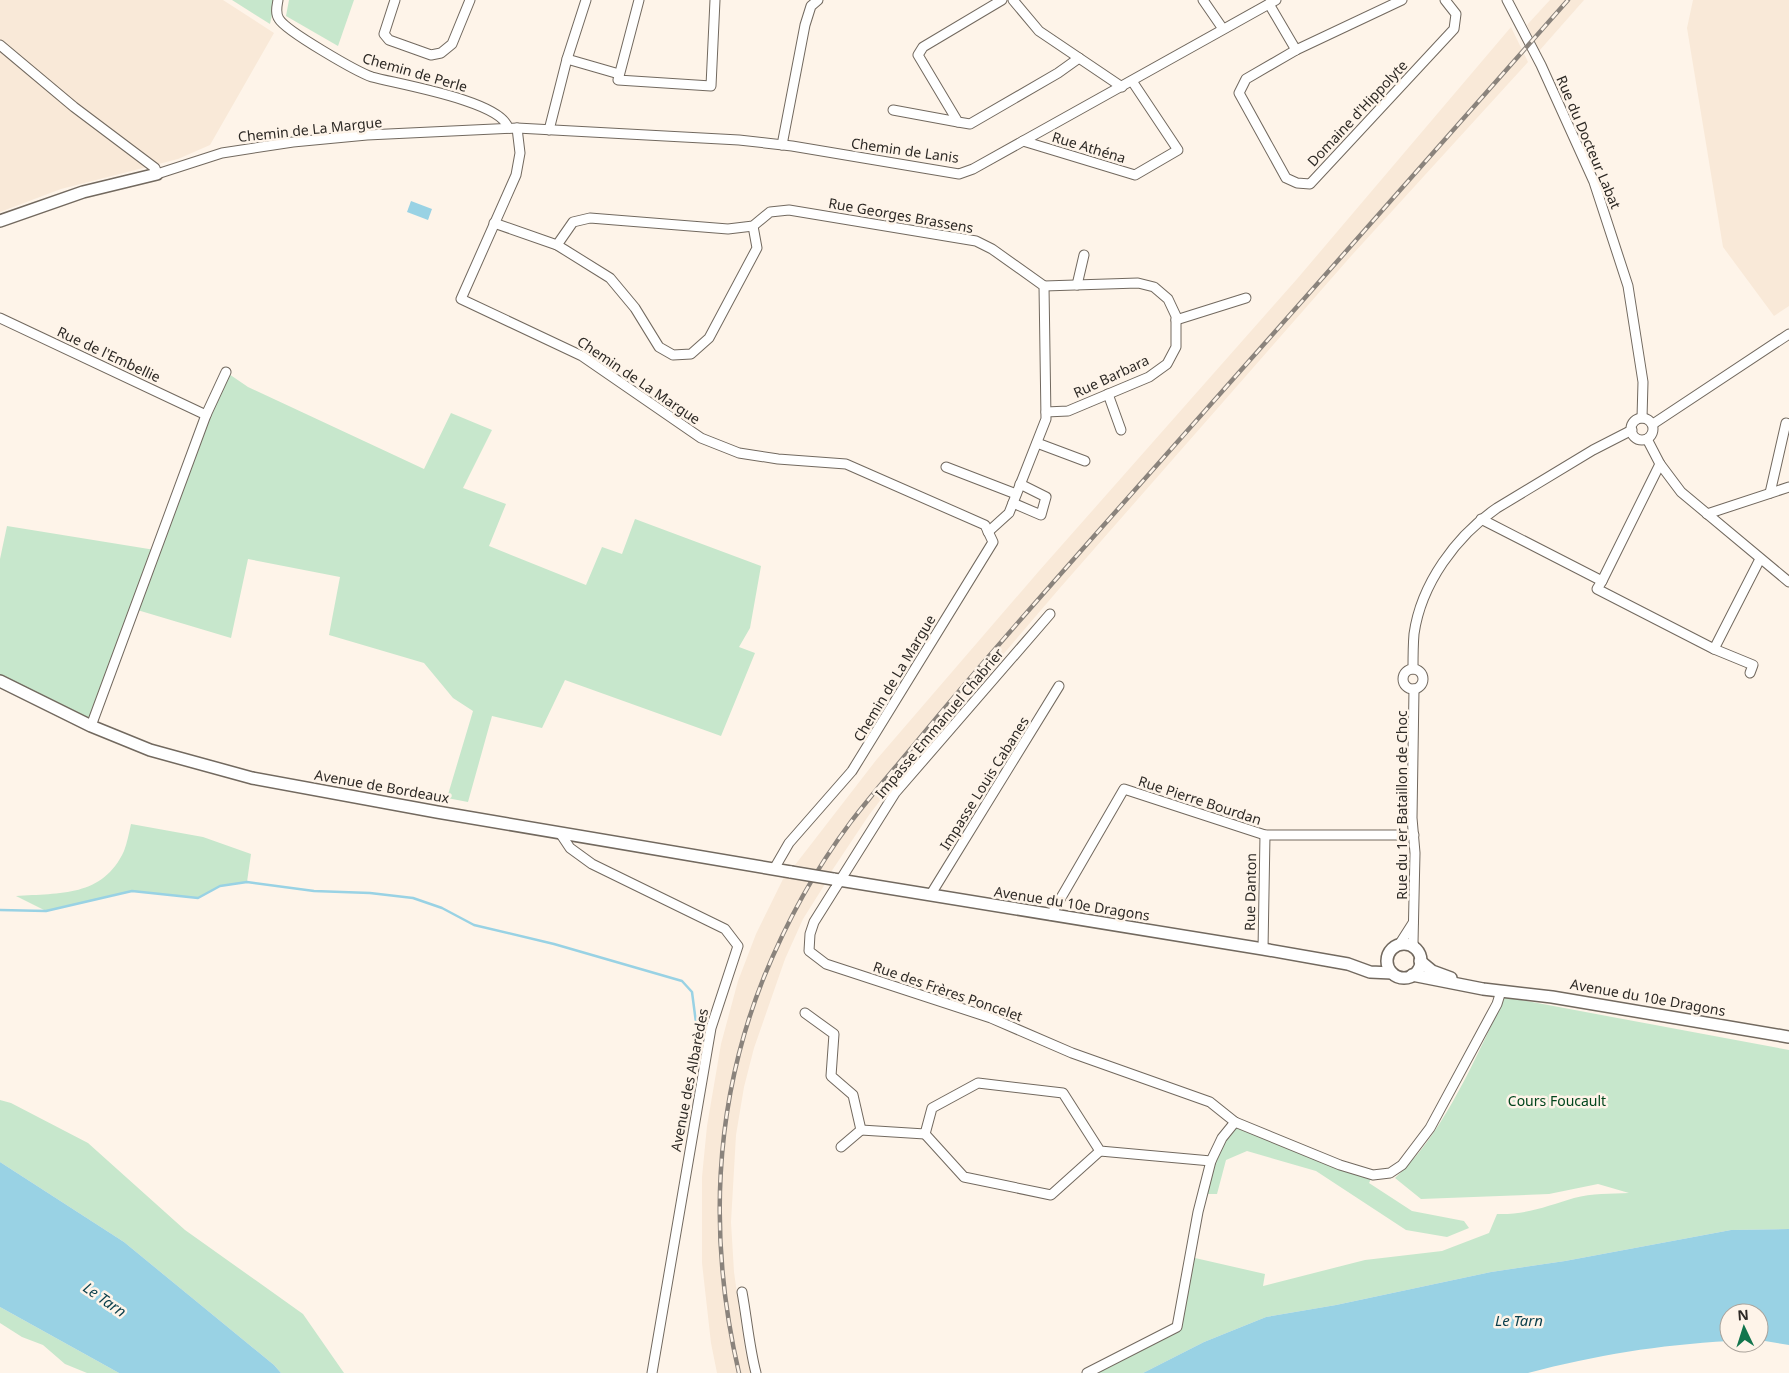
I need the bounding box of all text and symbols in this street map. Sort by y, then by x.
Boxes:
street label: Chemin de Perle [360,48,470,96]
street label: Domaine d'Hippolyte [1303,56,1411,170]
street label: Rue du Docteur Labat [1552,72,1626,212]
street label: Chemin de La Margue [237,112,383,146]
street label: Rue Athéna [1050,127,1128,167]
street label: Chemin de Lanis [850,133,960,167]
street label: Rue Georges Brassens [827,193,975,237]
street label: Rue de l'Embellie [54,322,164,386]
street label: Chemin de La Margue [574,332,704,428]
street label: Rue Barbara [1070,350,1152,402]
street label: Chemin de La Margue [849,611,939,745]
street label: Impasse Emmanuel Chabrier [870,644,1008,802]
street label: Rue du 1er Bataillon de Choc [1392,710,1411,900]
street label: Impasse Louis Cabanes [935,712,1033,853]
street label: Avenue de Bordeaux [313,765,451,807]
street label: Rue Pierre Bourdan [1136,771,1264,829]
street label: Rue Danton [1240,853,1260,931]
street label: Avenue du 10e Dragons [993,881,1151,925]
street label: Rue des Frères Poncelet [871,956,1025,1026]
street label: Avenue du 10e Dragons [1569,974,1727,1020]
street label: Avenue des Albarèdes [666,1007,712,1153]
park label: Cours Foucault [1508,1091,1606,1110]
water label: Le Tarn [80,1277,130,1321]
north arrow [1719,1303,1769,1353]
text: N [1737,1305,1749,1324]
water label: Le Tarn [1495,1310,1543,1330]

